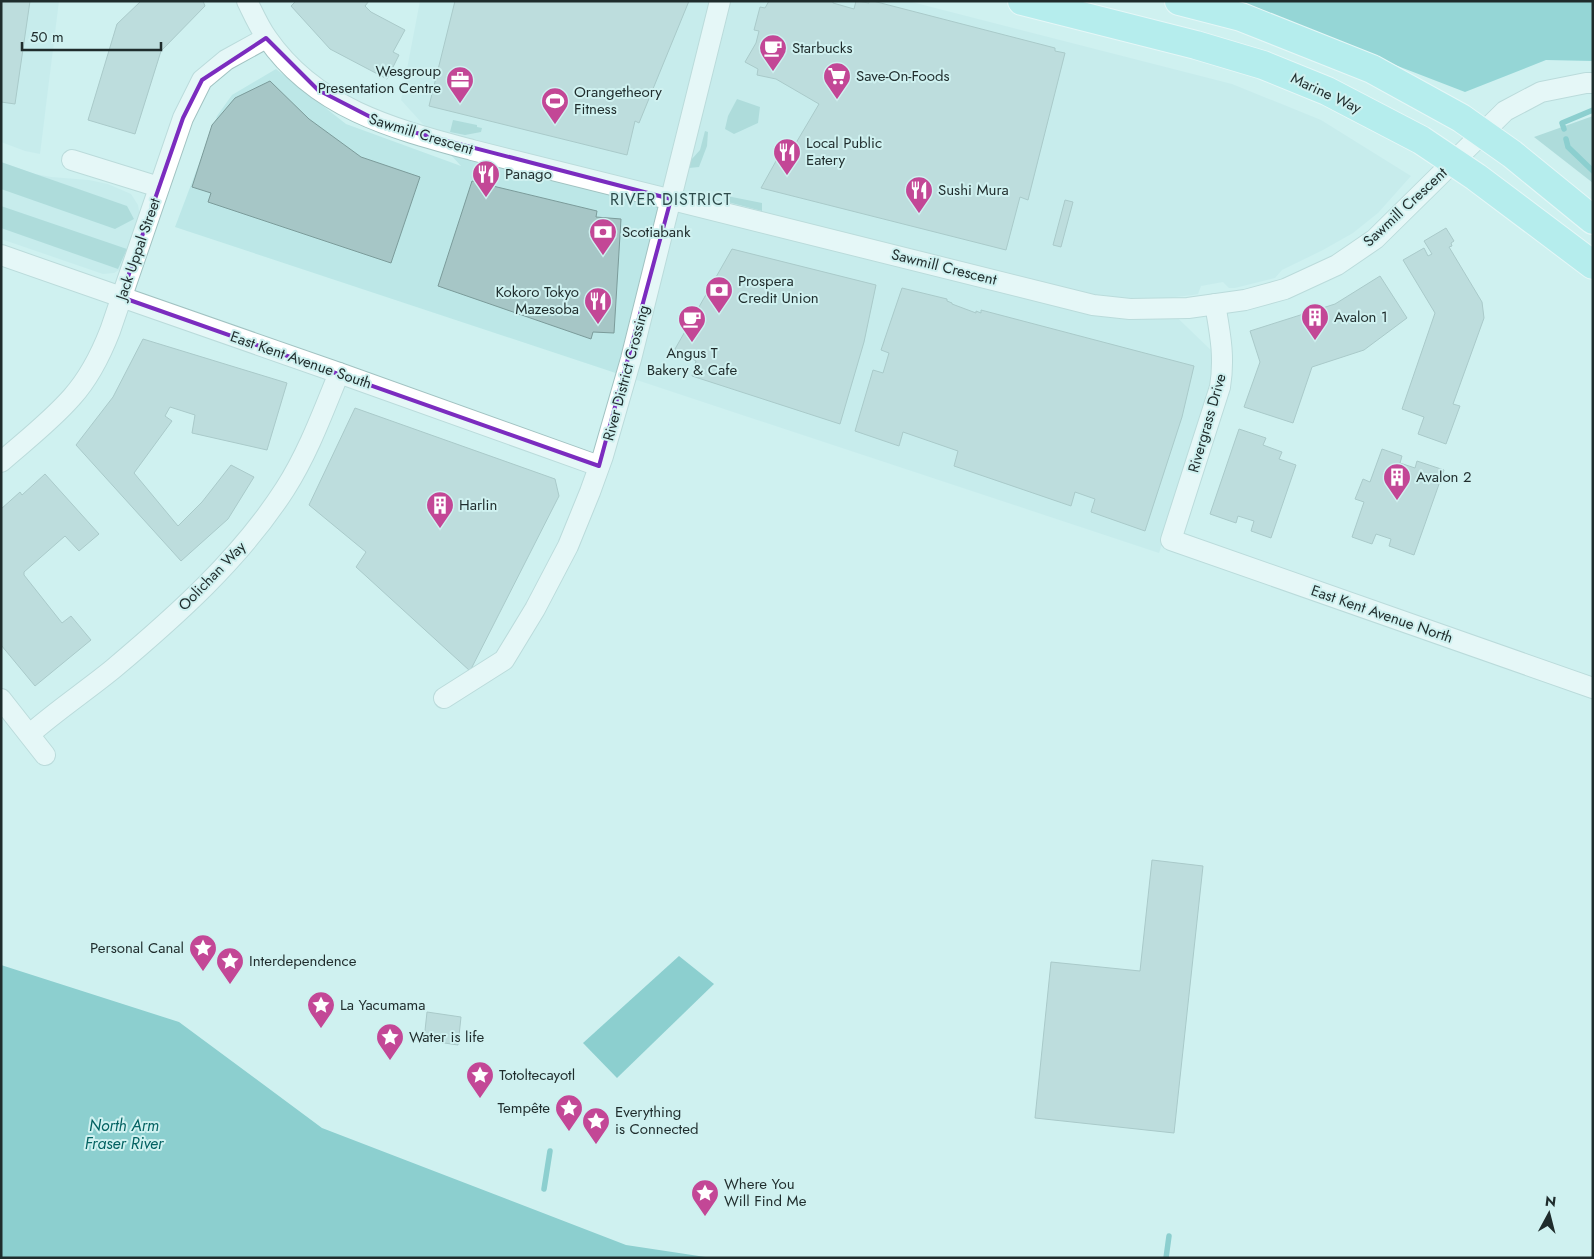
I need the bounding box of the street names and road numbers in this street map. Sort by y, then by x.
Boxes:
street label: Marine Way [1287,67,1365,119]
street label: Sawmill Crescent [366,108,476,160]
street label: Sawmill Crescent [1358,162,1452,252]
street label: Jack Uppal Street [110,195,166,305]
street label: Sawmill Crescent [889,243,999,291]
street label: River District Crossing [597,303,655,443]
street label: East Kent Avenue South [227,325,375,395]
street label: Rivergrass Drive [1182,371,1232,475]
street label: Oolichan Way [173,536,251,616]
street label: East Kent Avenue North [1308,579,1456,649]

